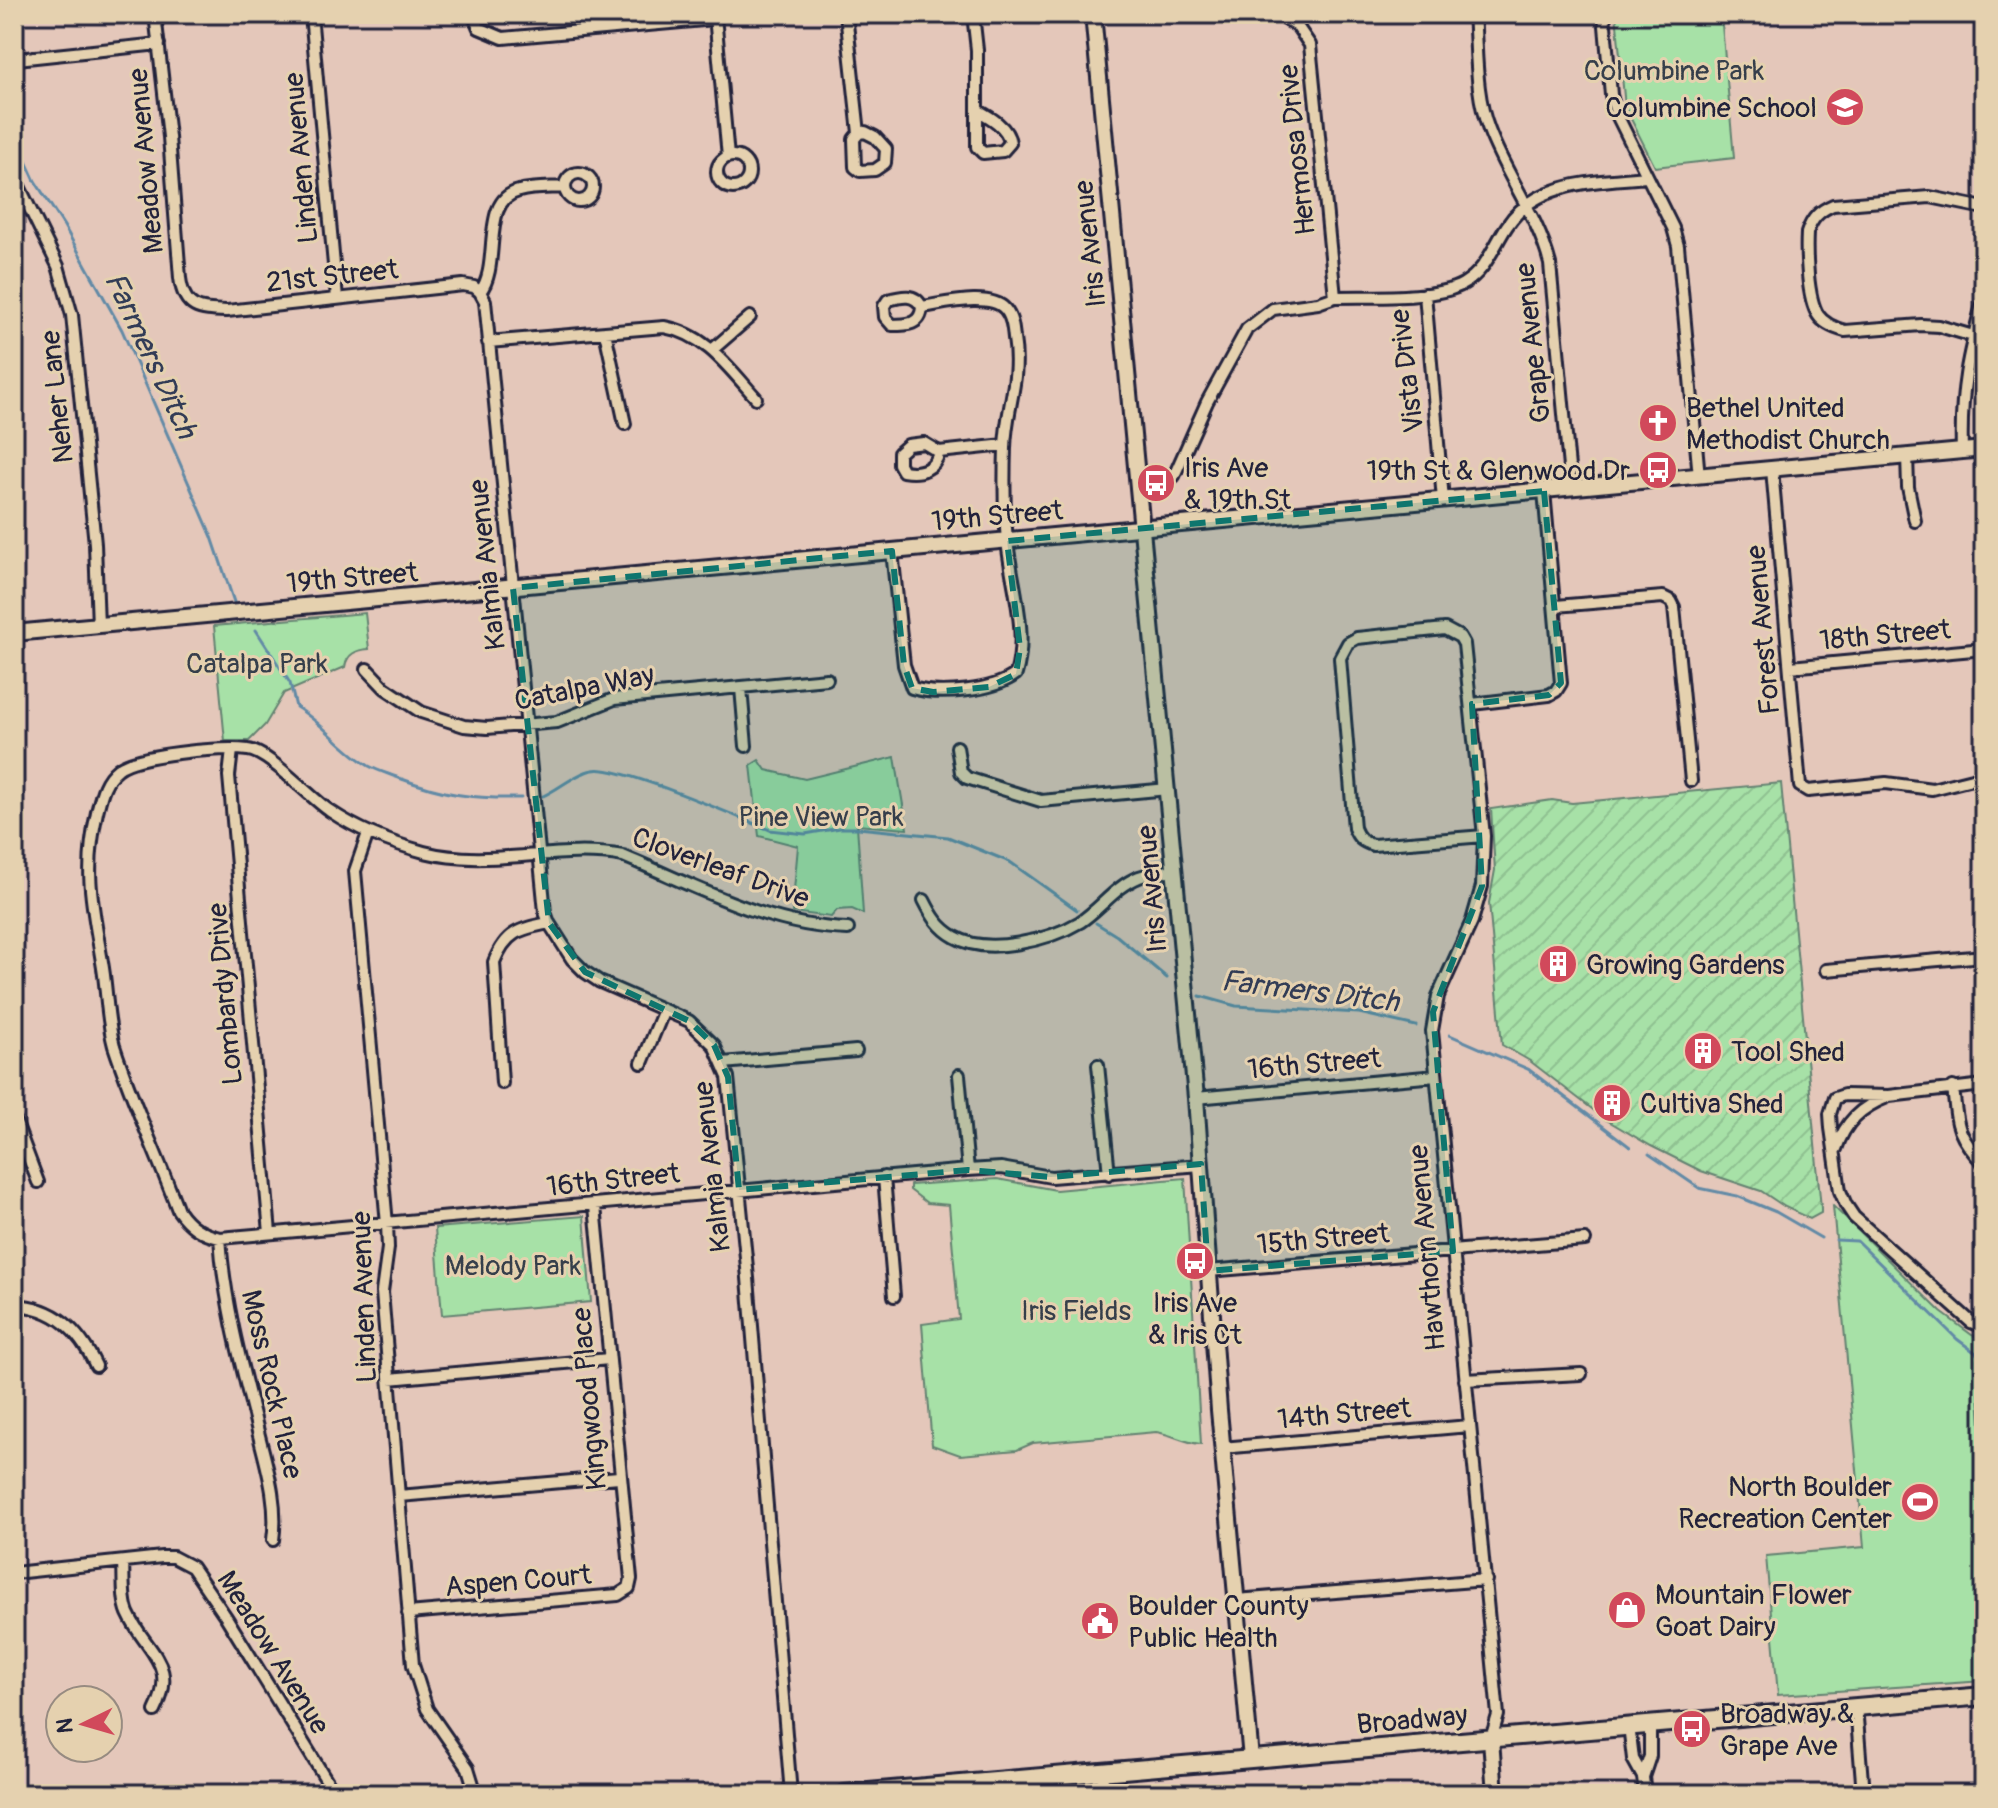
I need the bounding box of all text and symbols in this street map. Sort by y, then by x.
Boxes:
park label: Columbine Park [1584,54,1764,89]
street label: Hermosa Drive [1271,62,1324,237]
street label: Meadow Avenue [121,67,172,255]
street label: Linden Avenue [277,71,326,245]
school or university icon: Columbine School [1824,86,1866,128]
place label: Columbine School [1605,91,1817,126]
street label: Iris Avenue [1066,178,1115,309]
street label: 21st Street [264,252,401,301]
street label: Grape Avenue [1508,261,1559,425]
water label: Farmers Ditch [96,266,206,446]
street label: Vista Drive [1383,307,1432,435]
street label: Neher Lane [33,329,82,465]
place label: Bethel United Methodist Church [1686,391,1890,458]
church icon: Bethel United Methodist Church [1637,402,1679,444]
bus stop icon: 19th St & Glenwood Dr [1637,449,1679,491]
place label: Iris Ave & 19th St [1184,451,1292,518]
place label: 19th St & Glenwood Dr [1366,454,1630,489]
bus stop icon: Iris Ave & 19th St [1135,462,1177,504]
street label: Kalmia Avenue [461,478,514,652]
street label: 19th Street [930,493,1065,540]
street label: Forest Avenue [1739,544,1788,716]
street label: 19th Street [285,555,420,602]
street label: 18th Street [1818,612,1953,659]
park label: Catalpa Park [186,647,328,682]
street label: Catalpa Way [511,658,657,719]
park label: Pine View Park [738,800,904,835]
street label: Cloverleaf Drive [627,820,814,917]
street label: Iris Avenue [1129,824,1175,954]
street label: Lombardy Drive [200,901,251,1086]
building icon: Growing Gardens [1537,943,1579,985]
place label: Growing Gardens [1586,948,1785,983]
water label: Farmers Ditch [1219,962,1403,1021]
building icon: Tool Shed [1682,1030,1724,1072]
place label: Tool Shed [1731,1035,1845,1070]
street label: 16th Street [1246,1041,1383,1088]
street label: Kalmia Avenue [686,1080,739,1254]
building icon: Cultiva Shed [1591,1082,1633,1124]
place label: Cultiva Shed [1640,1087,1784,1122]
street label: Hawthorn Avenue [1401,1143,1454,1353]
street label: 16th Street [545,1156,682,1205]
street label: Linden Avenue [344,1210,385,1383]
street label: 15th Street [1256,1216,1391,1263]
bus stop icon: Iris Ave & Iris Ct [1174,1240,1216,1282]
park label: Melody Park [445,1249,582,1284]
place label: Iris Ave & Iris Ct [1148,1286,1243,1353]
street label: Moss Rock Place [233,1287,310,1482]
park label: Iris Fields [1021,1294,1131,1329]
street label: Kingwood Place [564,1306,615,1492]
street label: 14th Street [1276,1391,1413,1438]
place label: North Boulder Recreation Center [1678,1470,1892,1537]
sports icon: North Boulder Recreation Center [1899,1481,1941,1523]
street label: Aspen Court [444,1558,593,1605]
street label: Meadow Avenue [209,1565,337,1741]
place label: Mountain Flower Goat Dairy [1655,1578,1852,1645]
place label: Boulder County Public Health [1128,1589,1309,1656]
shop icon: Mountain Flower Goat Dairy [1606,1589,1648,1631]
public building icon: Boulder County Public Health [1079,1600,1121,1642]
north arrow [44,1684,124,1764]
place label: Broadway & Grape Ave [1720,1697,1855,1764]
street label: Broadway [1355,1698,1469,1743]
bus stop icon: Broadway & Grape Ave [1671,1708,1713,1750]
text: N [50,1717,80,1734]

